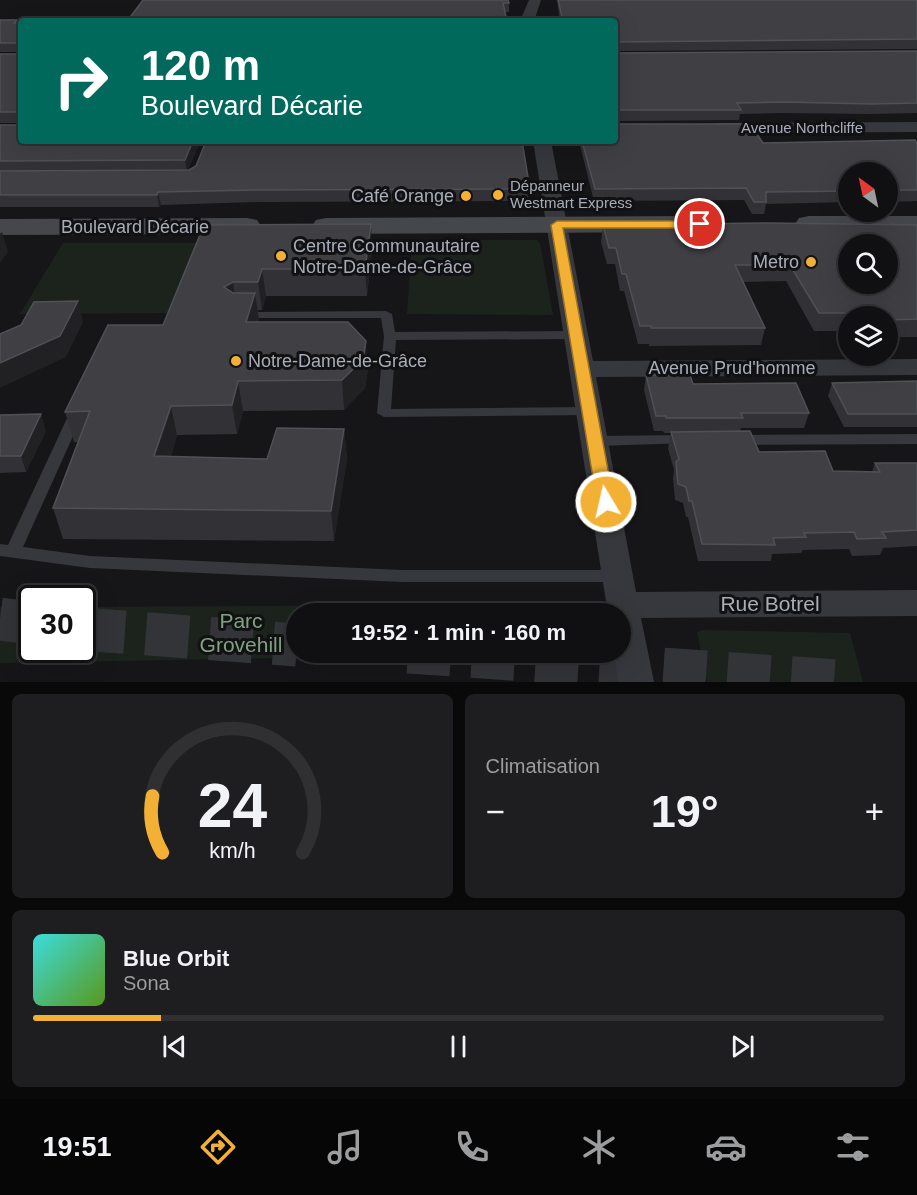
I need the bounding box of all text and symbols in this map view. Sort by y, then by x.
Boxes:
icon: right [42,42,120,120]
text: 120 m [141,42,260,89]
text: Boulevard Décarie [141,91,363,121]
street label: Avenue Northcliffe [741,119,863,136]
north arrow [838,162,898,222]
map controls [838,162,898,366]
place label: Dépanneur Westmart Express [510,177,632,211]
place label: Café Orange [351,186,454,206]
marker: Dépanneur Westmart Express [491,188,505,202]
marker: Café Orange [459,189,473,203]
pin [674,198,725,249]
icon: arrive [683,207,716,240]
street label: Boulevard Décarie [61,217,209,237]
button: search [838,234,898,294]
place label: Centre Communautaire Notre-Dame-de-Grâce [293,236,480,277]
marker: Centre Communautaire Notre-Dame-de-Grâce [274,249,288,263]
place label: Metro [753,252,799,272]
marker: Metro [804,255,818,269]
button: layers [838,306,898,366]
place label: Notre-Dame-de-Grâce [248,351,427,371]
marker: Notre-Dame-de-Grâce [229,354,243,368]
street label: Avenue Prud'homme [648,358,816,378]
position arrow [574,470,638,534]
speed limit sign: 30 [18,585,96,663]
street label: Rue Botrel [720,592,820,615]
park label: Parc Grovehill [200,609,282,656]
text: 19:52 · 1 min · 160 m [351,620,566,645]
text: Climatisation [486,755,600,777]
text: 24 [198,771,267,840]
text: 19° [651,786,719,837]
text: − [486,793,505,830]
text: + [865,793,884,830]
text: km/h [209,839,255,863]
text: Blue Orbit [123,946,229,971]
text: Sona [123,972,170,994]
icon: previous [158,1030,191,1063]
icon: pause [442,1030,475,1063]
icon: next [726,1030,759,1063]
icon: directions [197,1126,239,1168]
icon: music [324,1126,366,1168]
icon: phone [451,1126,493,1168]
icon: climate [578,1126,620,1168]
icon: car [705,1126,747,1168]
icon: filters [832,1126,874,1168]
text: 19:51 [43,1132,112,1162]

